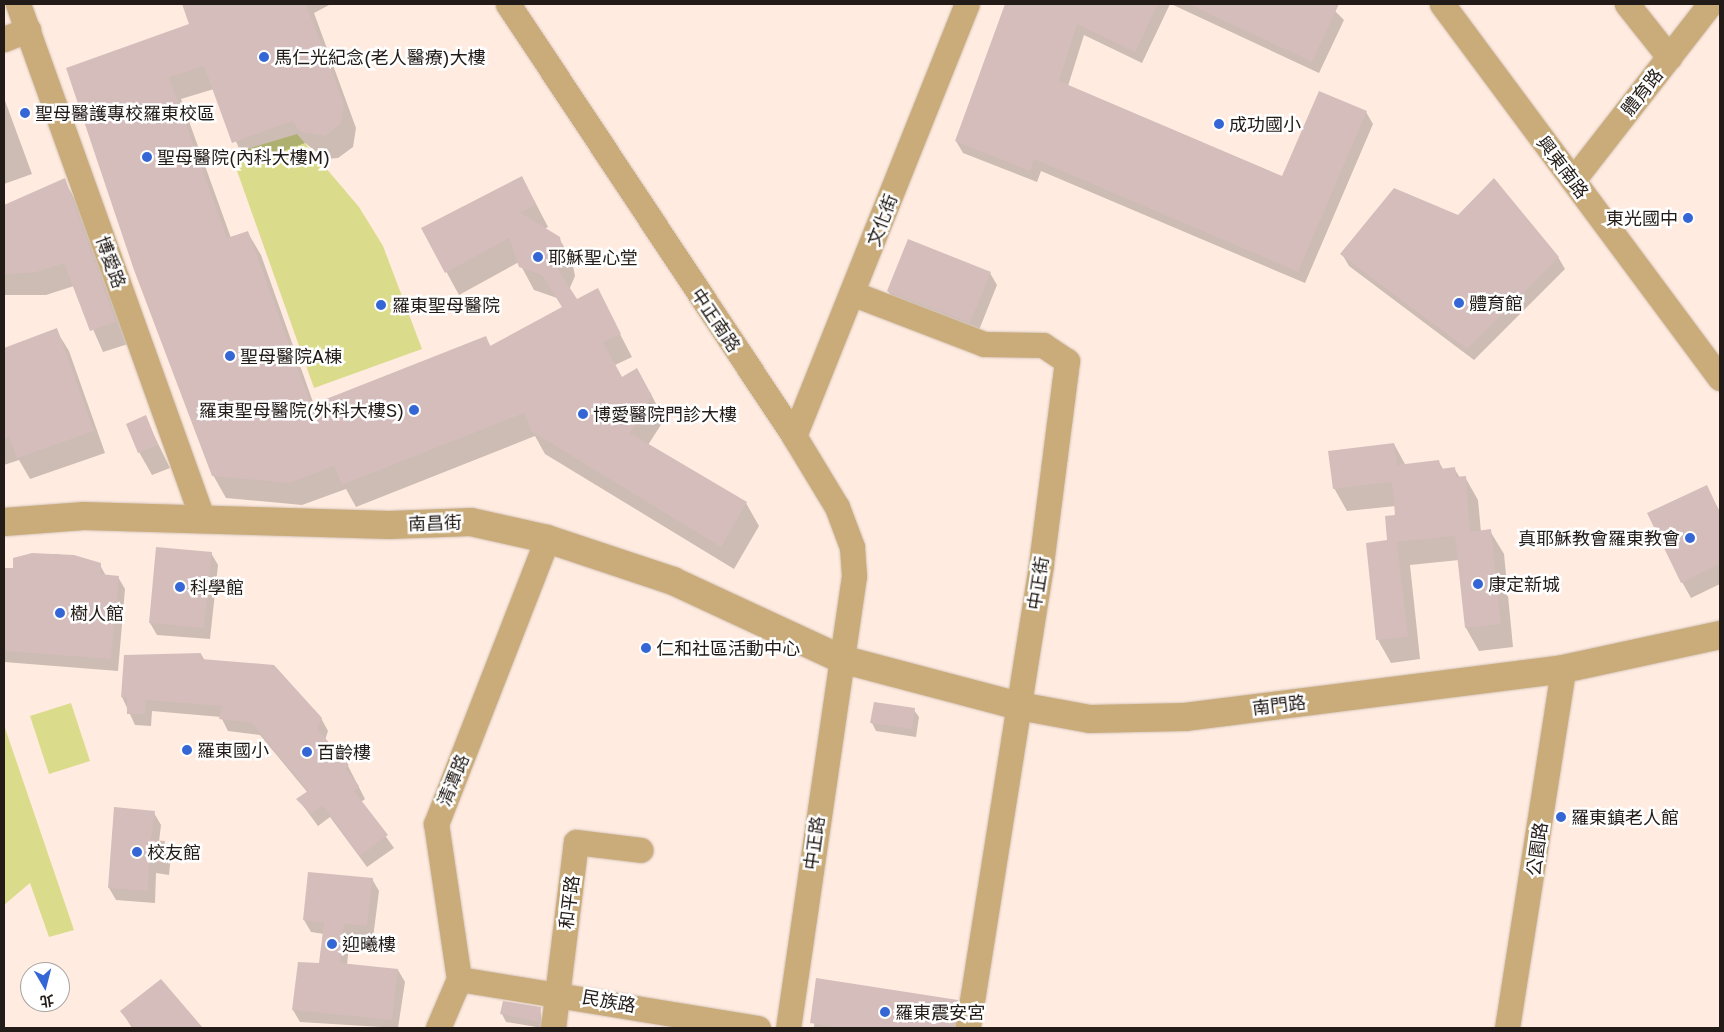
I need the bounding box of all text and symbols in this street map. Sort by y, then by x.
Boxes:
place label: 馬仁光紀念(老人醫療)大樓 [274,46,486,68]
marker: 馬仁光紀念(老人醫療)大樓 [258,51,270,63]
street label: 體育路 [1617,64,1667,120]
place label: 聖母醫護專校羅東校區 [35,102,215,124]
marker: 聖母醫護專校羅東校區 [19,107,31,119]
place label: 成功國小 [1229,113,1301,135]
marker: 成功國小 [1213,118,1225,130]
street label: 興東南路 [1533,132,1593,202]
place label: 聖母醫院(內科大樓M) [157,146,330,168]
marker: 聖母醫院(內科大樓M) [141,151,153,163]
street label: 文化街 [862,191,902,249]
place label: 東光國中 [1606,207,1678,229]
marker: 東光國中 [1682,212,1694,224]
street label: 博愛路 [92,233,130,291]
place label: 耶穌聖心堂 [548,246,638,268]
marker: 耶穌聖心堂 [532,251,544,263]
street label: 中正南路 [687,284,745,356]
place label: 體育館 [1469,292,1523,314]
place label: 羅東聖母醫院 [392,294,500,316]
marker: 體育館 [1453,297,1465,309]
marker: 羅東聖母醫院 [374,298,388,312]
place label: 聖母醫院A棟 [240,345,342,367]
marker: 聖母醫院A棟 [224,350,236,362]
place label: 羅東聖母醫院(外科大樓S) [199,399,404,421]
place label: 博愛醫院門診大樓 [593,403,737,425]
marker: 羅東聖母醫院(外科大樓S) [408,404,420,416]
marker: 博愛醫院門診大樓 [577,408,589,420]
street label: 南昌街 [408,511,462,535]
place label: 真耶穌教會羅東教會 [1518,527,1680,549]
marker: 真耶穌教會羅東教會 [1684,532,1696,544]
street label: 中正街 [1023,555,1053,611]
place label: 康定新城 [1488,573,1560,595]
place label: 科學館 [190,576,244,598]
marker: 康定新城 [1472,578,1484,590]
marker: 科學館 [174,581,186,593]
place label: 樹人館 [70,602,124,624]
marker: 樹人館 [54,607,66,619]
place label: 仁和社區活動中心 [656,637,800,659]
marker: 仁和社區活動中心 [640,642,652,654]
street label: 南門路 [1251,691,1307,719]
place label: 羅東國小 [197,739,269,761]
place label: 百齡樓 [317,741,371,763]
marker: 羅東國小 [181,744,193,756]
marker: 百齡樓 [301,746,313,758]
street label: 清潭路 [433,751,473,809]
place label: 羅東鎮老人館 [1571,806,1679,828]
marker: 羅東鎮老人館 [1555,811,1567,823]
street label: 中正路 [800,815,828,871]
street label: 公園路 [1523,821,1551,877]
place label: 校友館 [147,841,201,863]
marker: 校友館 [131,846,143,858]
street label: 和平路 [555,874,583,930]
place label: 迎曦樓 [342,933,396,955]
marker: 迎曦樓 [326,938,338,950]
north arrow [20,962,70,1012]
street label: 民族路 [581,986,637,1016]
text: 北 [39,992,55,1011]
place label: 羅東震安宮 [895,1001,985,1023]
marker: 羅東震安宮 [879,1006,891,1018]

